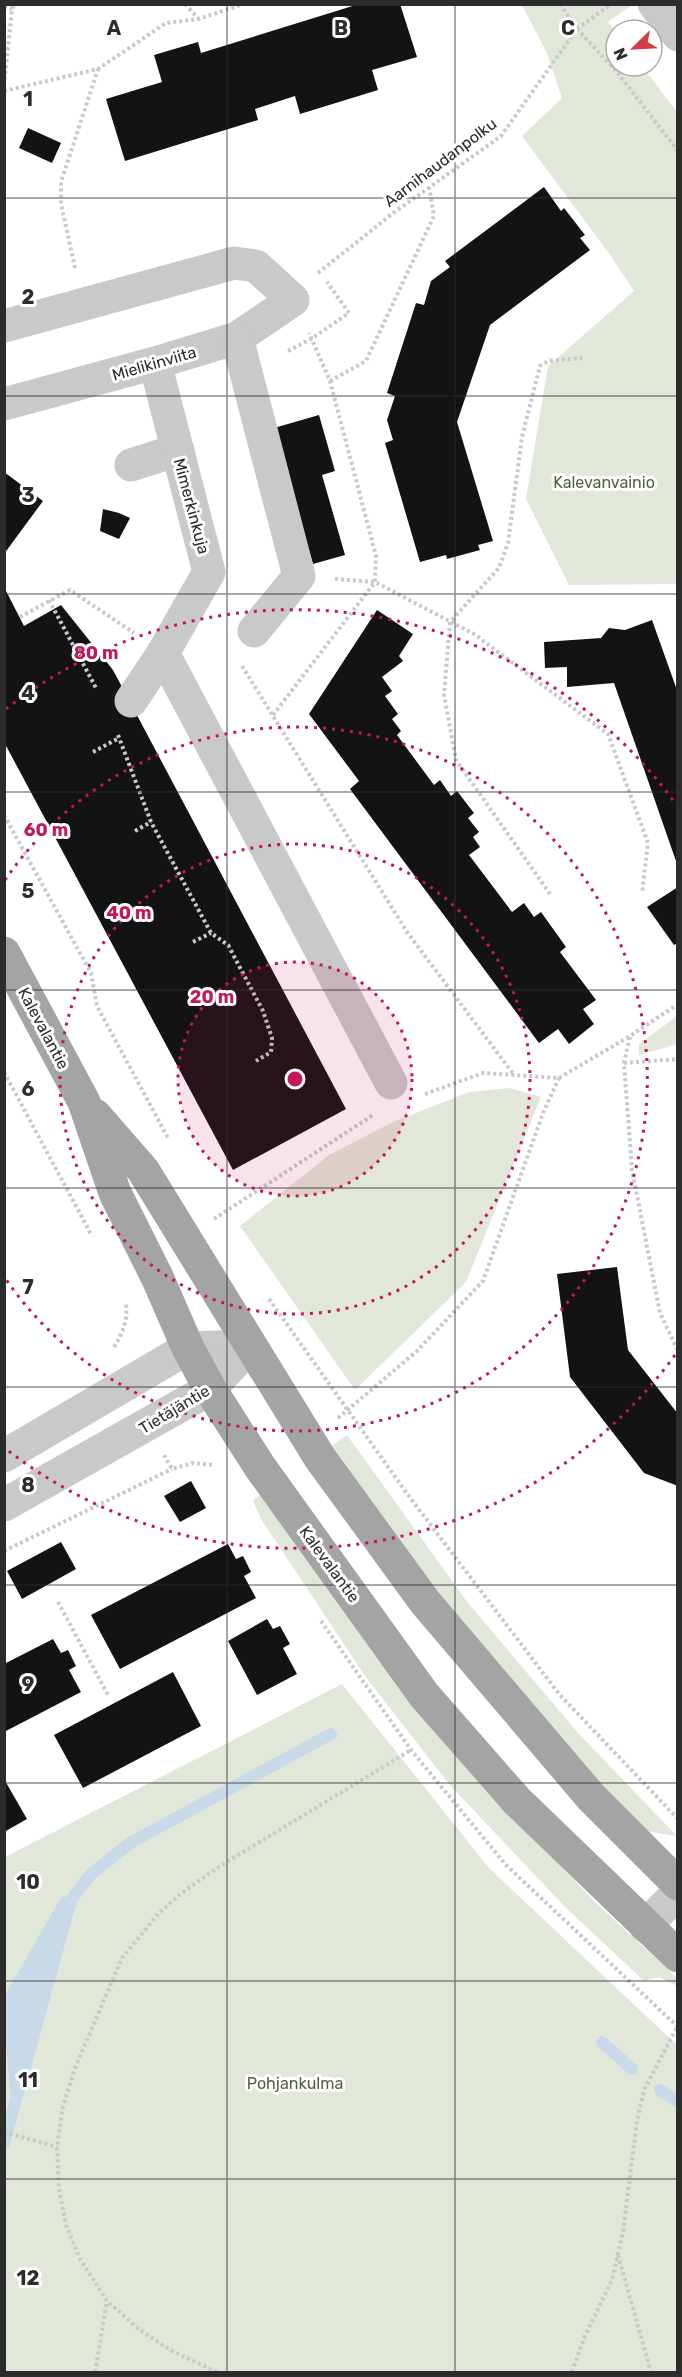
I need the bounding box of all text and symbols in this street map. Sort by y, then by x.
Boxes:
text: A [107,16,122,40]
text: B [334,16,348,40]
text: C [561,16,575,40]
north arrow [604,18,664,78]
text: N [610,45,632,63]
text: 1 [23,87,33,111]
street label: Aarnihaudanpolku [380,114,500,211]
text: 2 [22,285,35,309]
street label: Mielikinviita [110,342,198,385]
street label: Mimerkinkuja [170,456,213,556]
park label: Kalevanvainio [553,473,655,492]
text: 3 [21,483,35,507]
text: 80 m [74,642,118,664]
text: 4 [21,681,35,705]
text: 60 m [24,819,68,841]
text: 5 [22,879,35,903]
text: 40 m [107,902,151,924]
street label: Kalevalantie [14,984,73,1072]
text: 20 m [190,986,234,1008]
centre of rings [285,1069,305,1089]
text: 6 [21,1077,35,1101]
text: 7 [22,1275,34,1299]
street label: Tietäjäntie [136,1381,213,1438]
text: 8 [21,1473,35,1497]
street label: Kalevalantie [296,1522,364,1606]
text: 9 [22,1672,35,1696]
text: 10 [16,1870,40,1894]
text: 11 [18,2068,38,2092]
park label: Pohjankulma [247,2074,343,2093]
text: 12 [17,2266,39,2290]

